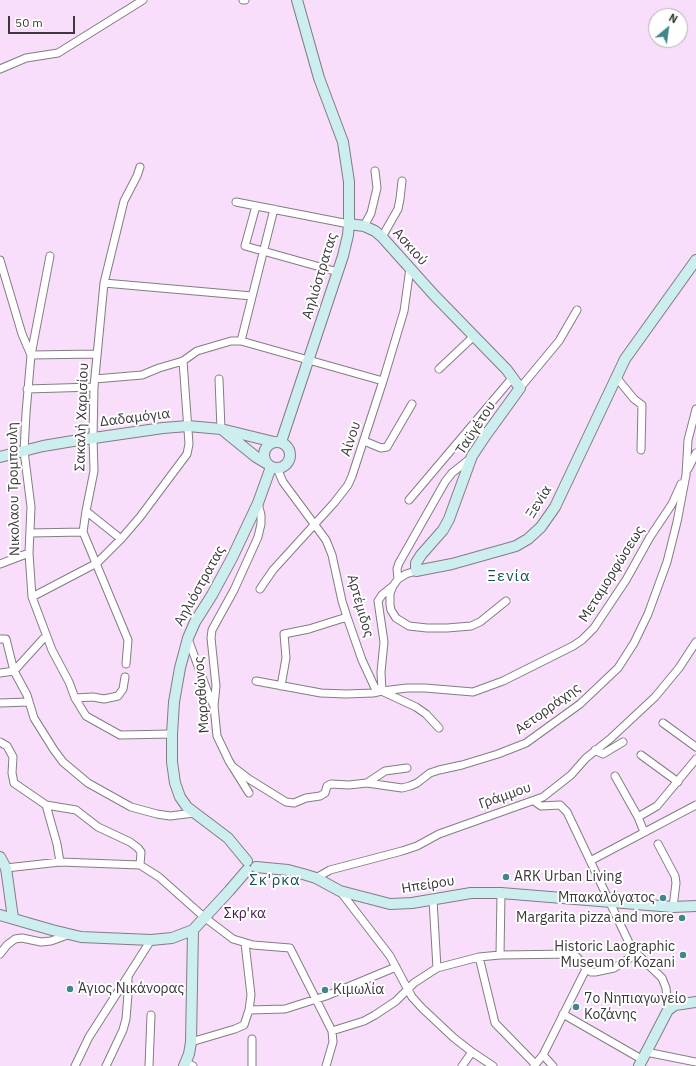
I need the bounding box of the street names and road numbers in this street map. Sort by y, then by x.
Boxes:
street label: Ασκιού [389,225,431,269]
street label: Αηλιόστρατας [299,231,341,321]
street label: Σακαλή Χαρισίου [72,362,92,472]
street label: Ταϋγέτου [453,398,499,458]
street label: Δαδαμόγια [99,405,171,431]
street label: Αίνου [337,419,365,459]
street label: Νικολαου Τρομπουλη [4,422,24,556]
street label: Ξενία [522,482,556,522]
street label: Μεταμορφώσεως [576,523,648,625]
street label: Αηλιόστρατας [171,543,229,629]
street label: Αρτέμιδος [343,572,377,640]
street label: Μαραθώνος [191,656,213,734]
street label: Αετορράχης [512,680,584,738]
street label: Γράμμου [477,779,533,813]
street label: Ηπείρου [400,873,456,897]

